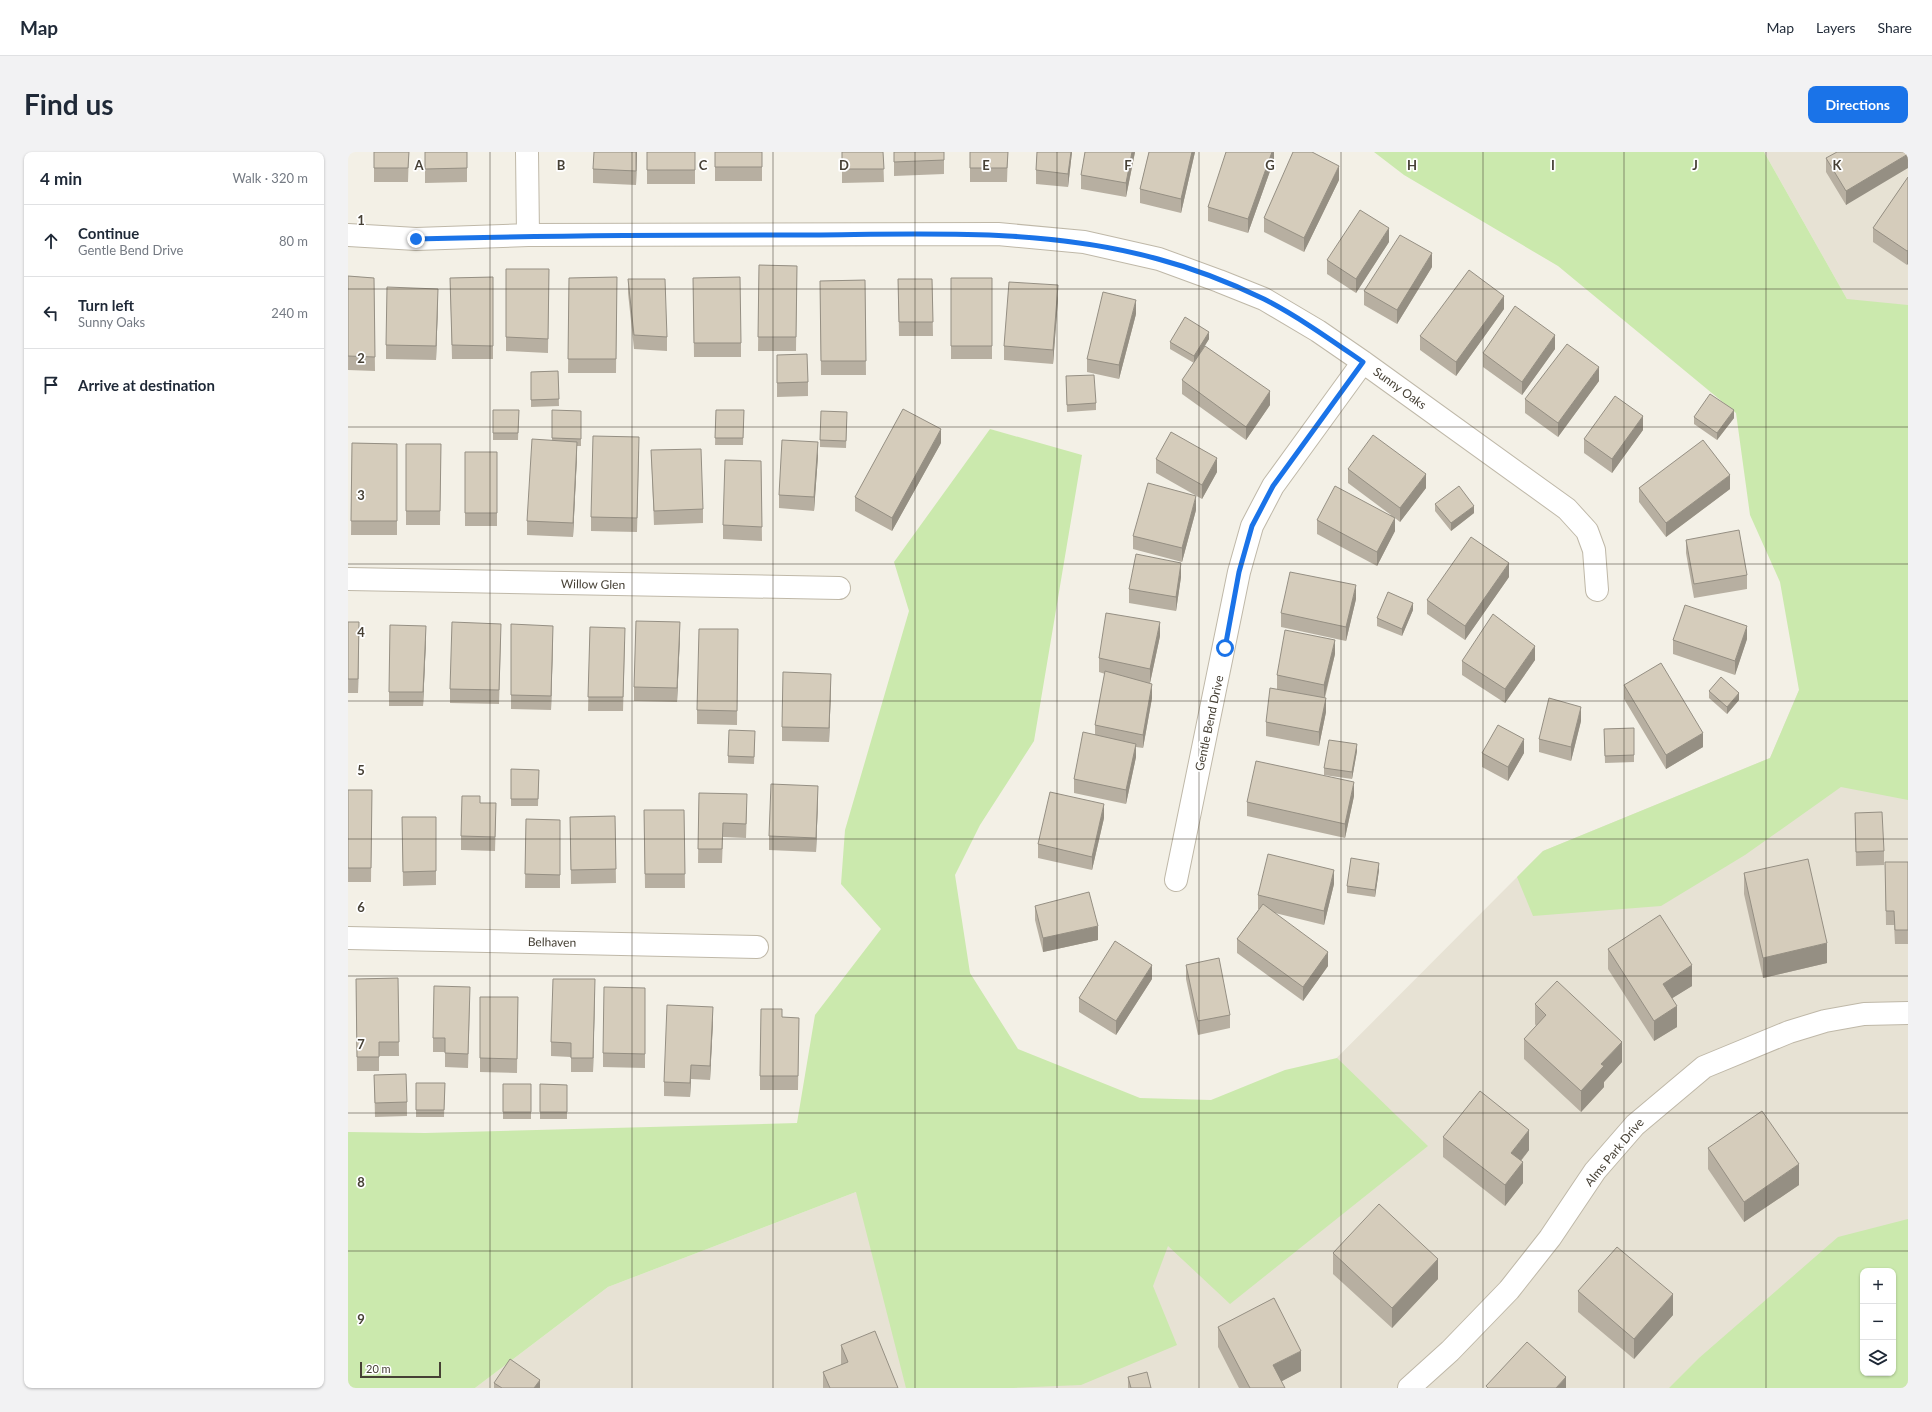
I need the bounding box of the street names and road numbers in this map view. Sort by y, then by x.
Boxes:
street label: Sunny Oaks [1371,364,1429,412]
street label: Willow Glen [561,576,625,592]
street label: Gentle Bend Drive [1192,674,1226,772]
street label: Belhaven [528,934,576,950]
street label: Alms Park Drive [1581,1115,1647,1189]

